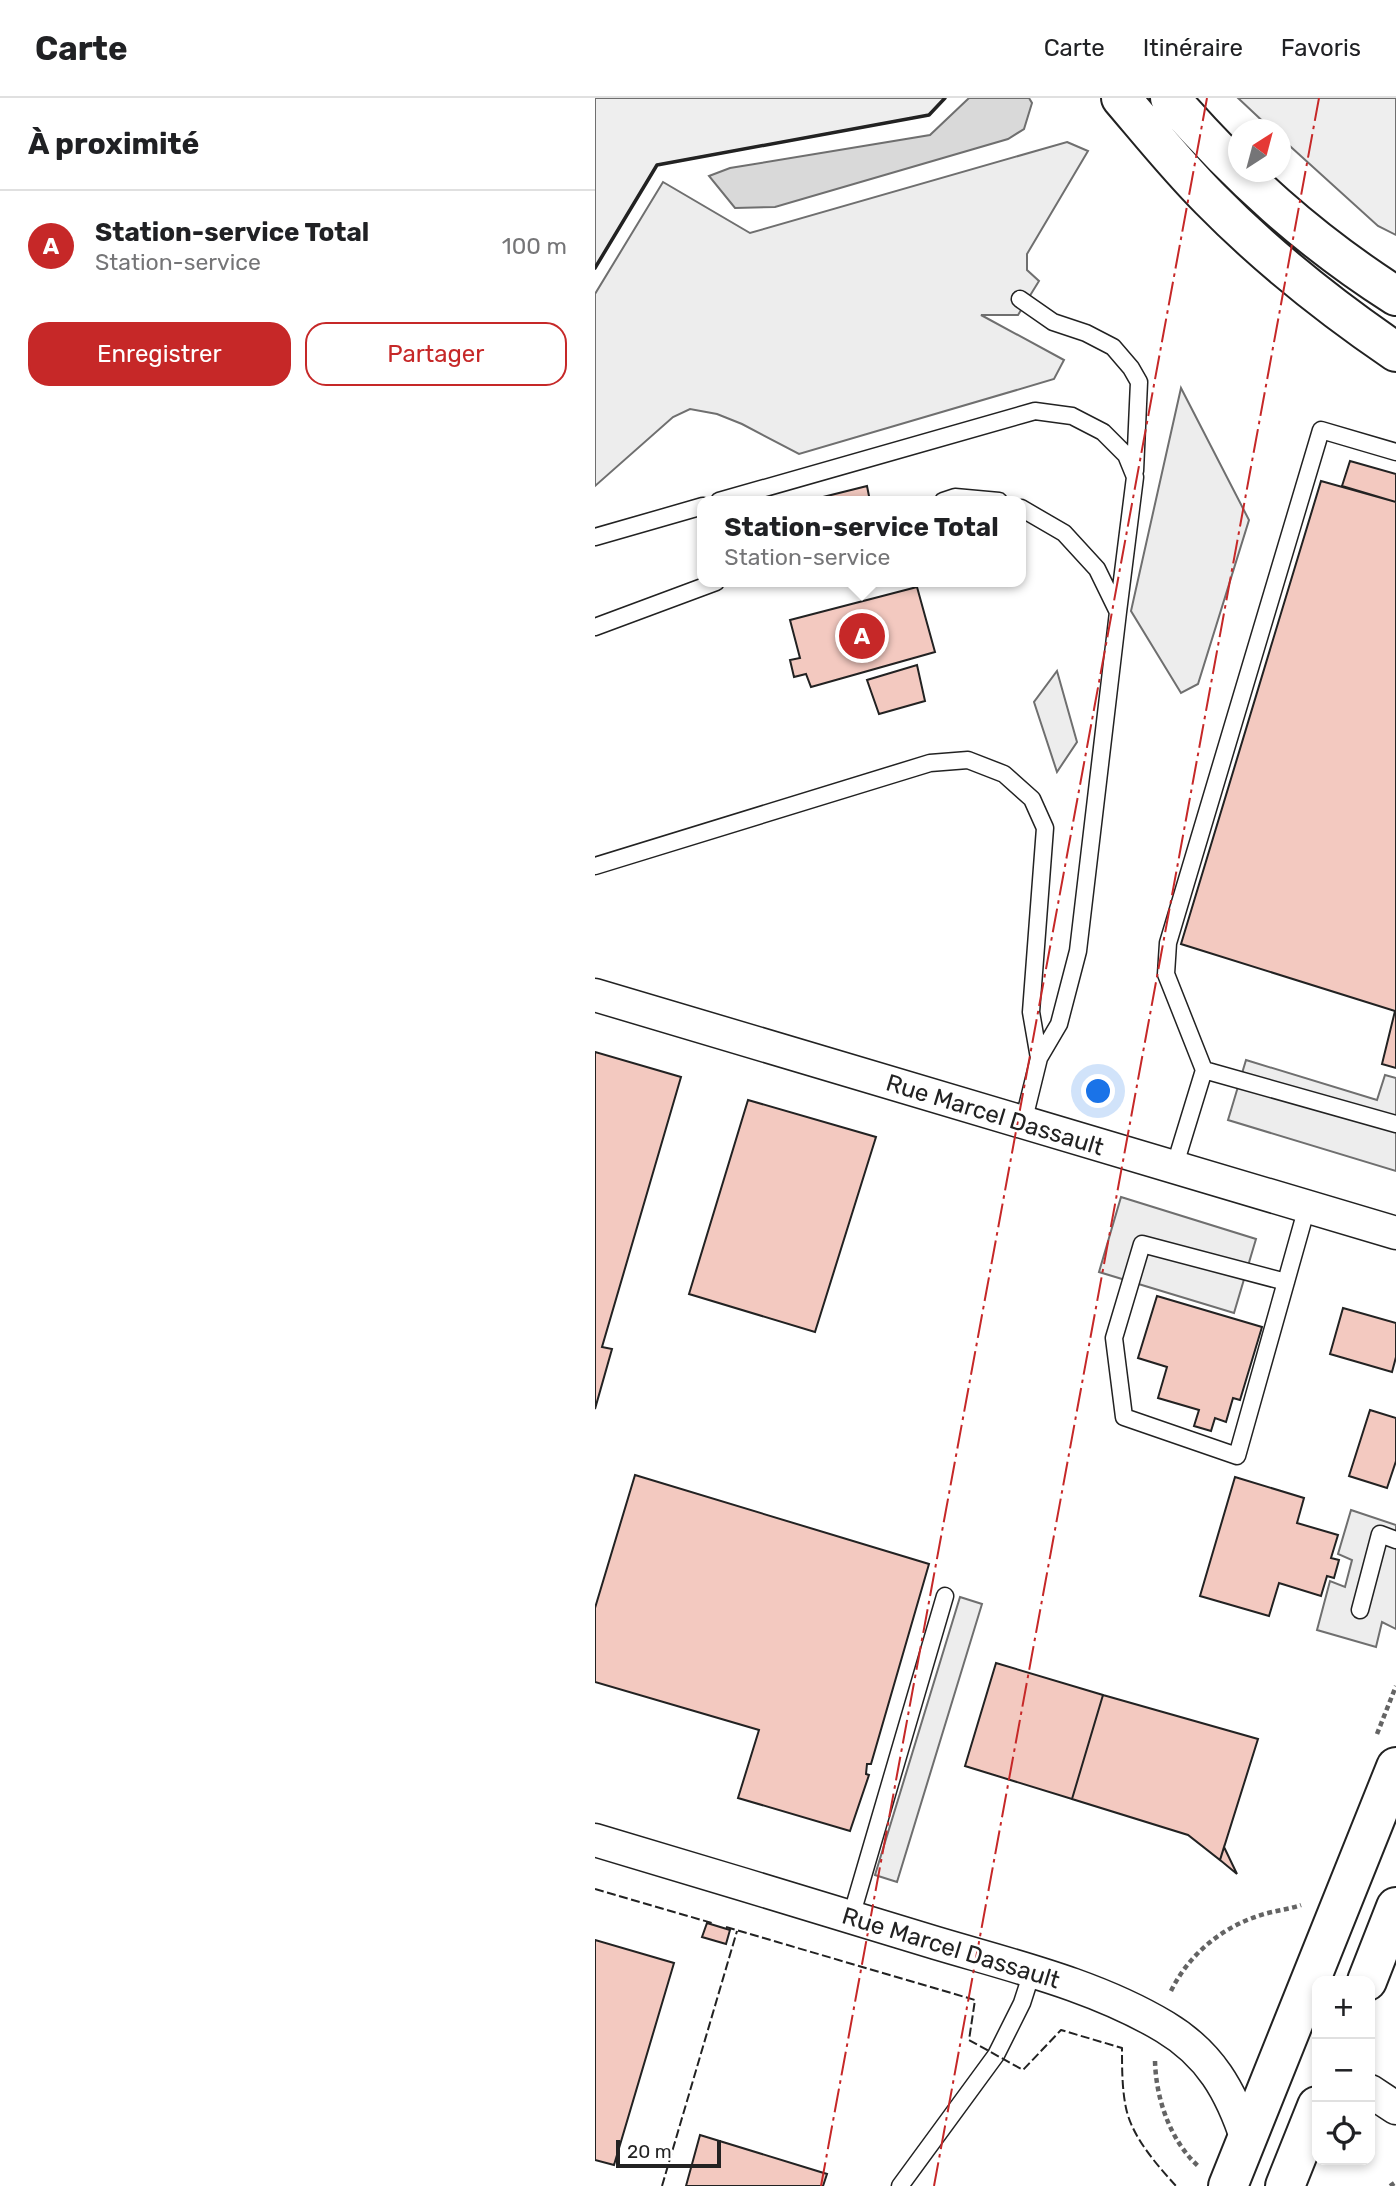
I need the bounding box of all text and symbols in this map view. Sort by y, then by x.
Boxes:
text: Carte [35,29,128,68]
text: Carte [1044,34,1105,62]
text: Itinéraire [1143,34,1243,62]
text: Favoris [1281,34,1361,62]
north arrow [1228,119,1291,182]
text: À proximité [28,126,199,162]
text: Station-service Total [95,217,369,248]
text: A [43,232,59,260]
text: 100 m [502,232,567,260]
text: Station-service [95,248,261,276]
button: Enregistrer [28,322,291,386]
button: Partager [305,322,567,386]
popup [697,496,1026,587]
text: Station-service Total [724,512,999,543]
text: Station-service [724,543,890,571]
pin: A [839,610,885,662]
street label: Rue Marcel Dassault [883,1069,1107,1161]
your location [1081,1074,1115,1108]
street label: Rue Marcel Dassault [839,1902,1063,1994]
map controls [1312,1976,1375,2165]
button: + [1312,1976,1375,2039]
button: − [1312,2039,1375,2102]
button: locate [1312,2102,1375,2165]
scale bar [616,2137,721,2169]
text: 20 m [627,2140,672,2163]

